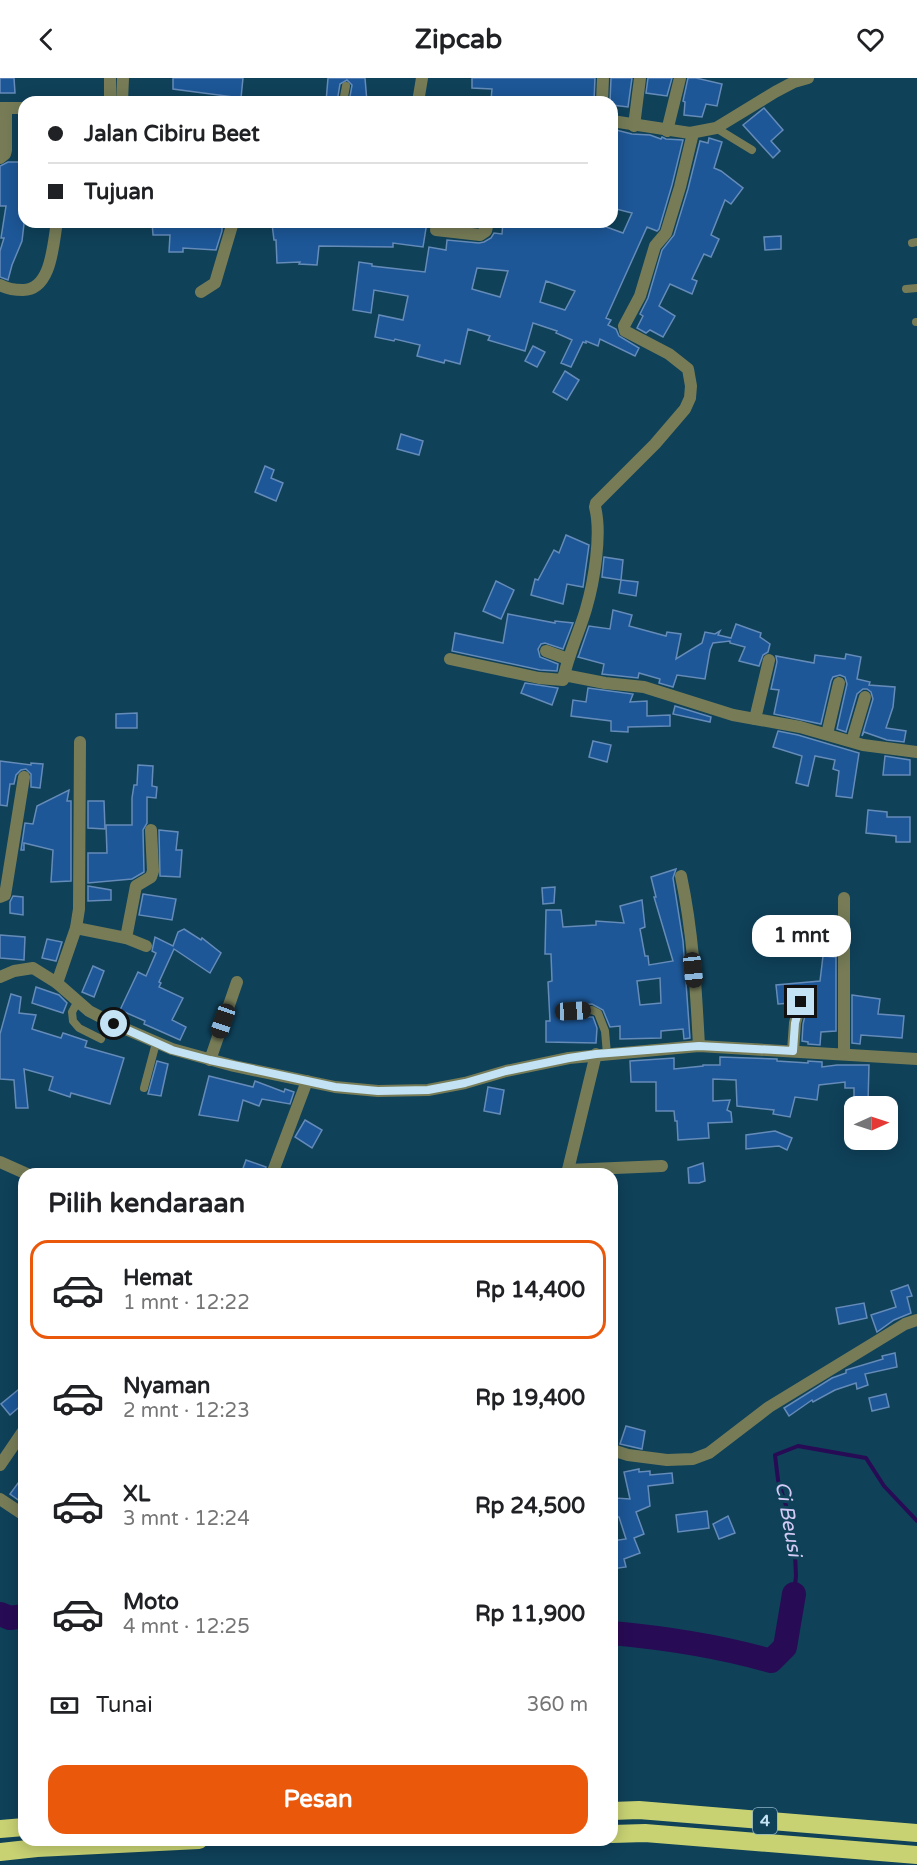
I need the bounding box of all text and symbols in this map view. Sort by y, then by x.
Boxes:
icon: back [30,23,63,56]
text: Zipcab [415,23,502,56]
icon: heart [854,23,887,56]
text: Jalan Cibiru Beet [84,121,260,147]
text: Tujuan [84,179,154,205]
callout: 1 mnt [752,915,850,957]
text: 1 mnt [774,924,829,948]
car [682,951,704,989]
route end [787,988,814,1015]
car [209,1001,237,1041]
car [555,1001,591,1021]
route start [100,1010,127,1037]
north arrow [844,1096,898,1150]
map controls [844,1096,898,1150]
text: Pilih kendaraan [48,1187,245,1220]
icon: car [51,1263,105,1317]
text: Hemat [123,1265,192,1291]
text: Rp 14,400 [475,1277,585,1303]
text: 1 mnt · 12:22 [123,1291,250,1315]
icon: car [51,1371,105,1425]
text: Nyaman [123,1373,210,1399]
text: Rp 19,400 [475,1385,585,1411]
text: 2 mnt · 12:23 [123,1399,250,1423]
icon: car [51,1479,105,1533]
water label: Ci Beusi [770,1480,807,1561]
text: XL [123,1481,150,1507]
text: Rp 24,500 [475,1493,585,1519]
text: 3 mnt · 12:24 [123,1507,250,1531]
icon: car [51,1587,105,1641]
text: Moto [123,1589,179,1615]
text: Rp 11,900 [475,1601,585,1627]
text: 4 mnt · 12:25 [123,1615,250,1639]
icon: cash [48,1689,81,1722]
text: Tunai [96,1692,153,1718]
text: 360 m [527,1693,588,1717]
button: Pesan [48,1765,588,1834]
road number: 4 [753,1808,777,1834]

